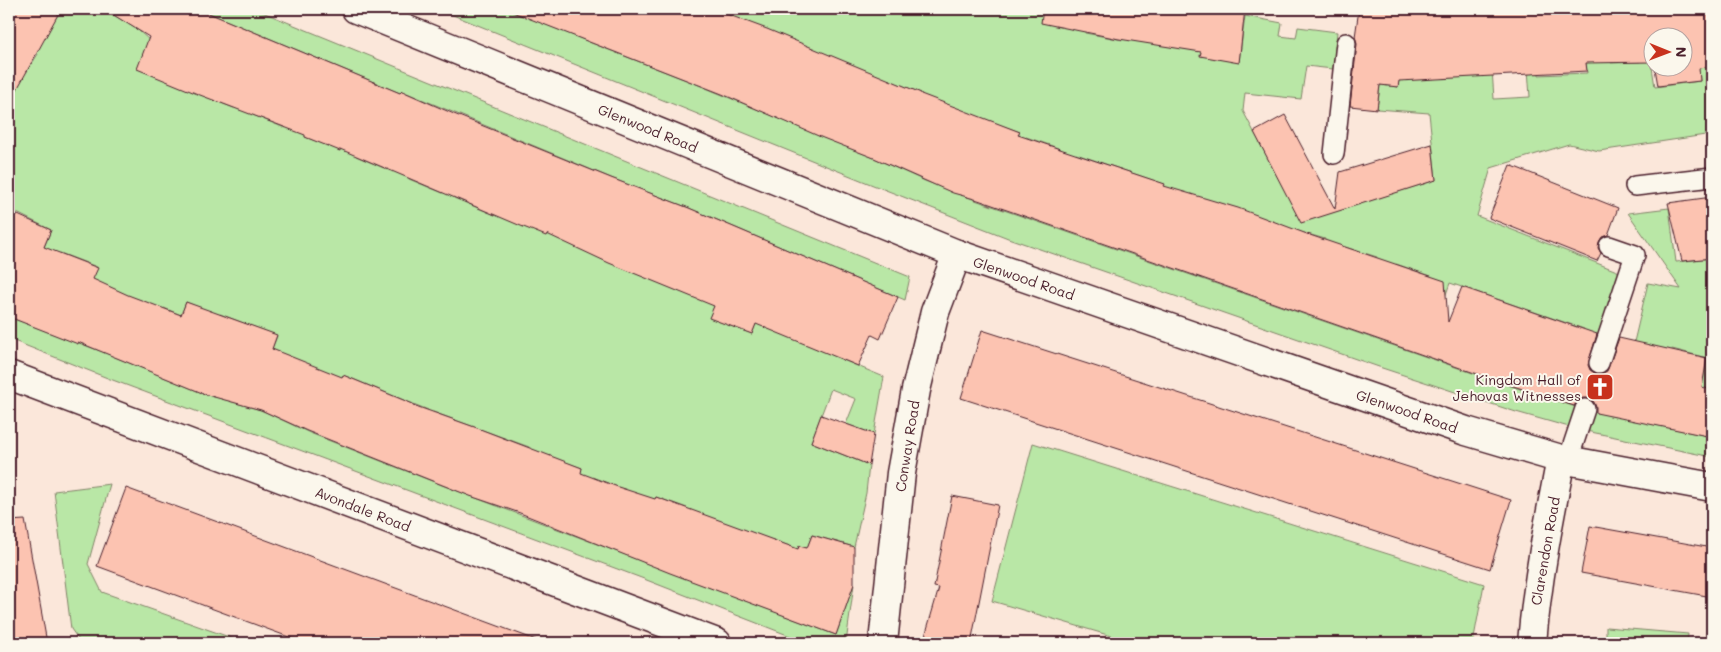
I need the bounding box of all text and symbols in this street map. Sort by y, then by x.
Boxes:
north arrow [1644,28,1694,78]
text: N [1672,47,1691,58]
street label: Glenwood Road [595,99,701,157]
street label: Glenwood Road [971,252,1077,304]
place label: Kingdom Hall of Jehovas Witnesses [1453,370,1582,405]
church icon: Kingdom Hall of Jehovas Witnesses [1585,372,1615,402]
street label: Glenwood Road [1354,385,1460,437]
street label: Conway Road [890,399,924,493]
street label: Avondale Road [313,482,414,536]
street label: Clarendon Road [1526,495,1564,607]

